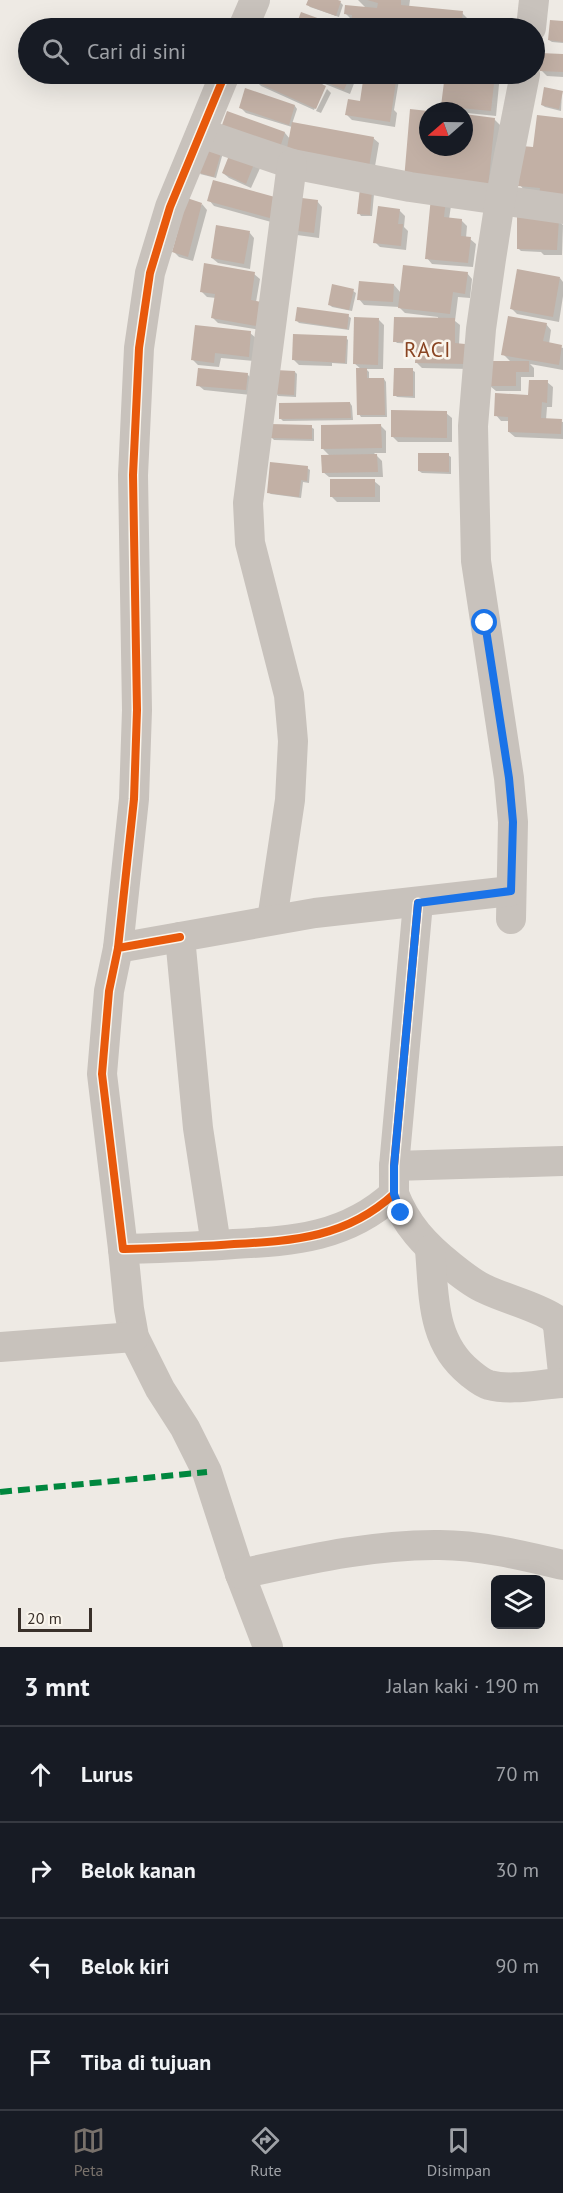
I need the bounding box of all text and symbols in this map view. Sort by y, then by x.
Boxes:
search box [18,18,545,84]
icon: search [39,35,72,68]
text: Cari di sini [87,37,186,65]
north arrow [419,102,473,156]
district label: RACI [404,336,452,363]
route start [471,609,497,635]
route end [387,1199,413,1225]
map controls [491,1575,545,1629]
button: layers [491,1575,545,1629]
scale bar [18,1605,92,1632]
text: 20 m [27,1608,62,1628]
text: 3 mnt [24,1670,90,1703]
text: Jalan kaki · 190 m [386,1673,539,1699]
icon: ahead [24,1758,57,1791]
text: Lurus [81,1760,133,1788]
text: 70 m [496,1761,539,1787]
icon: right [24,1854,57,1887]
text: Belok kanan [81,1856,196,1884]
text: 30 m [496,1857,539,1883]
icon: left [24,1950,57,1983]
text: Belok kiri [81,1952,170,1980]
text: 90 m [496,1953,539,1979]
icon: arrive [24,2046,57,2079]
text: Tiba di tujuan [81,2048,211,2076]
tab: Peta [72,2124,105,2180]
tab: Rute [249,2124,282,2180]
tab: Disimpan [427,2124,491,2180]

